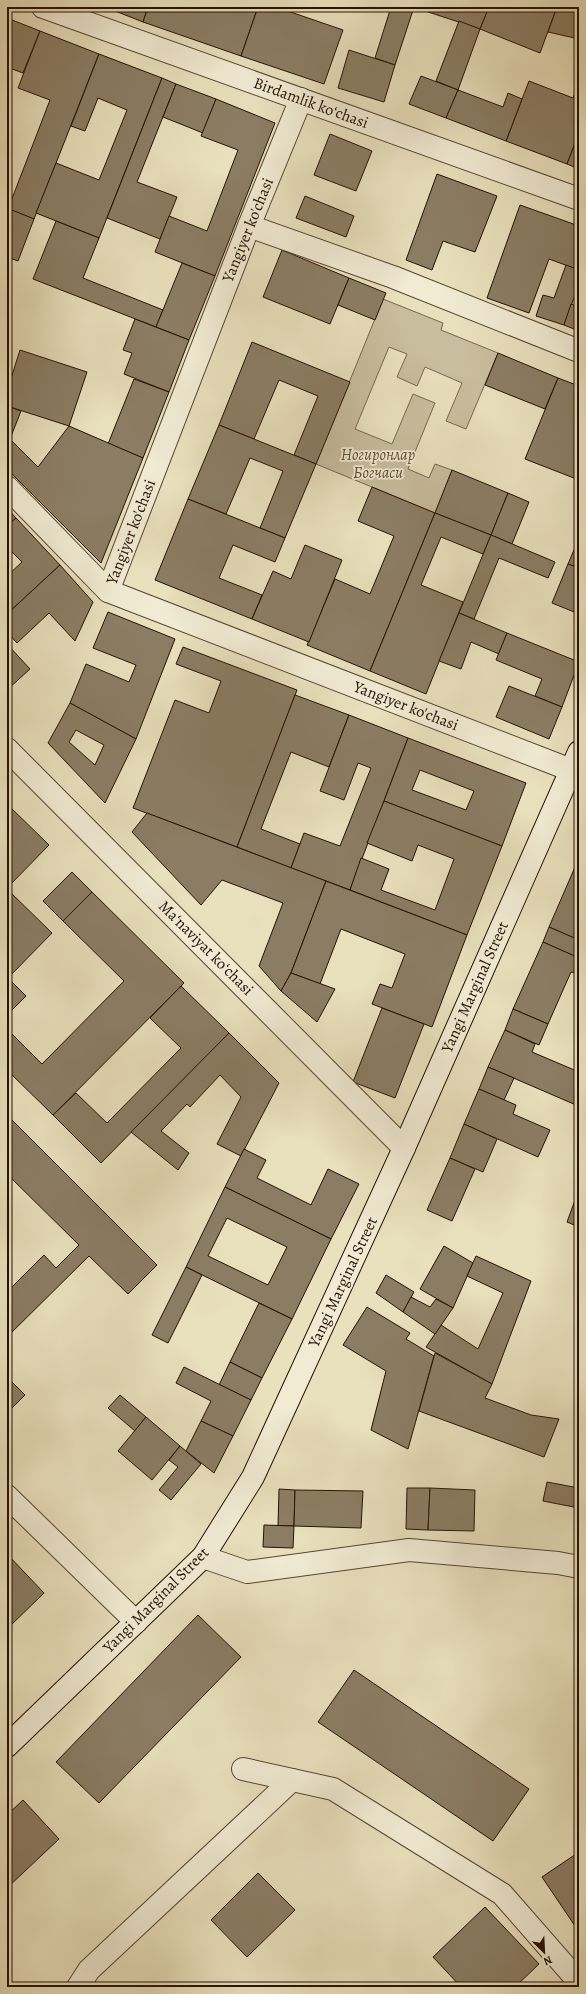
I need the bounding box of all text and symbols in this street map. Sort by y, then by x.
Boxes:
street label: Birdamlik koʻchasi [250,72,372,134]
street label: Yangiyer ko'chasi [217,174,279,286]
park label: Ногиронлар Богчаси [341,444,415,484]
street label: Yangiyer ko'chasi [100,476,161,589]
street label: Yangiyer ko'chasi [349,675,462,736]
street label: Maʻnaviyat koʻchasi [154,896,258,1000]
street label: Yangi Marginal Street [436,918,514,1057]
street label: Yangi Marginal Street [303,1213,383,1352]
street label: Yangi Marginal Street [97,1542,214,1659]
north arrow [524,1932,564,1972]
text: N [541,1952,555,1969]

